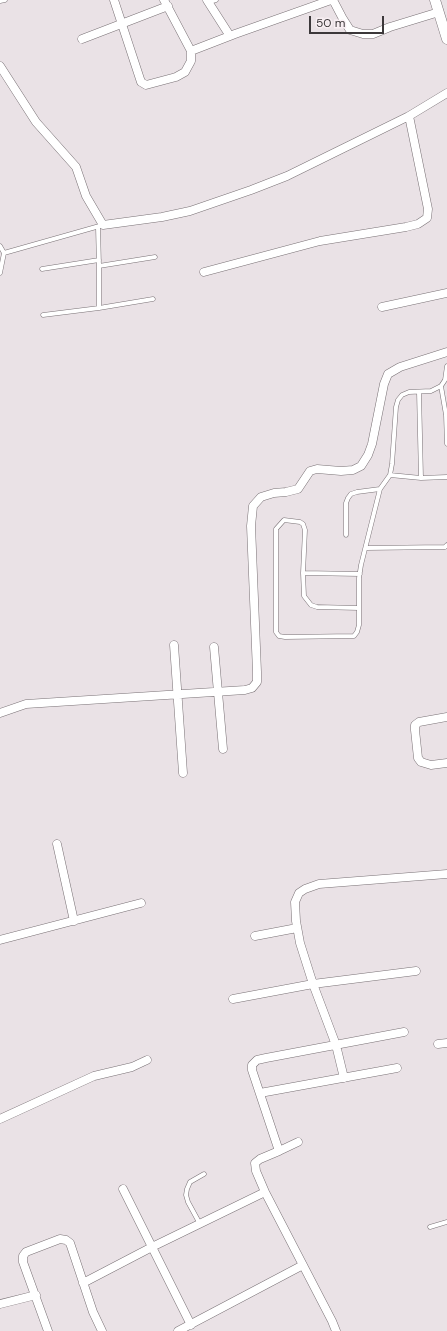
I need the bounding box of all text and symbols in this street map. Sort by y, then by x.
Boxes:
scale bar [311,8,386,34]
text: 50 m [316,15,345,31]

